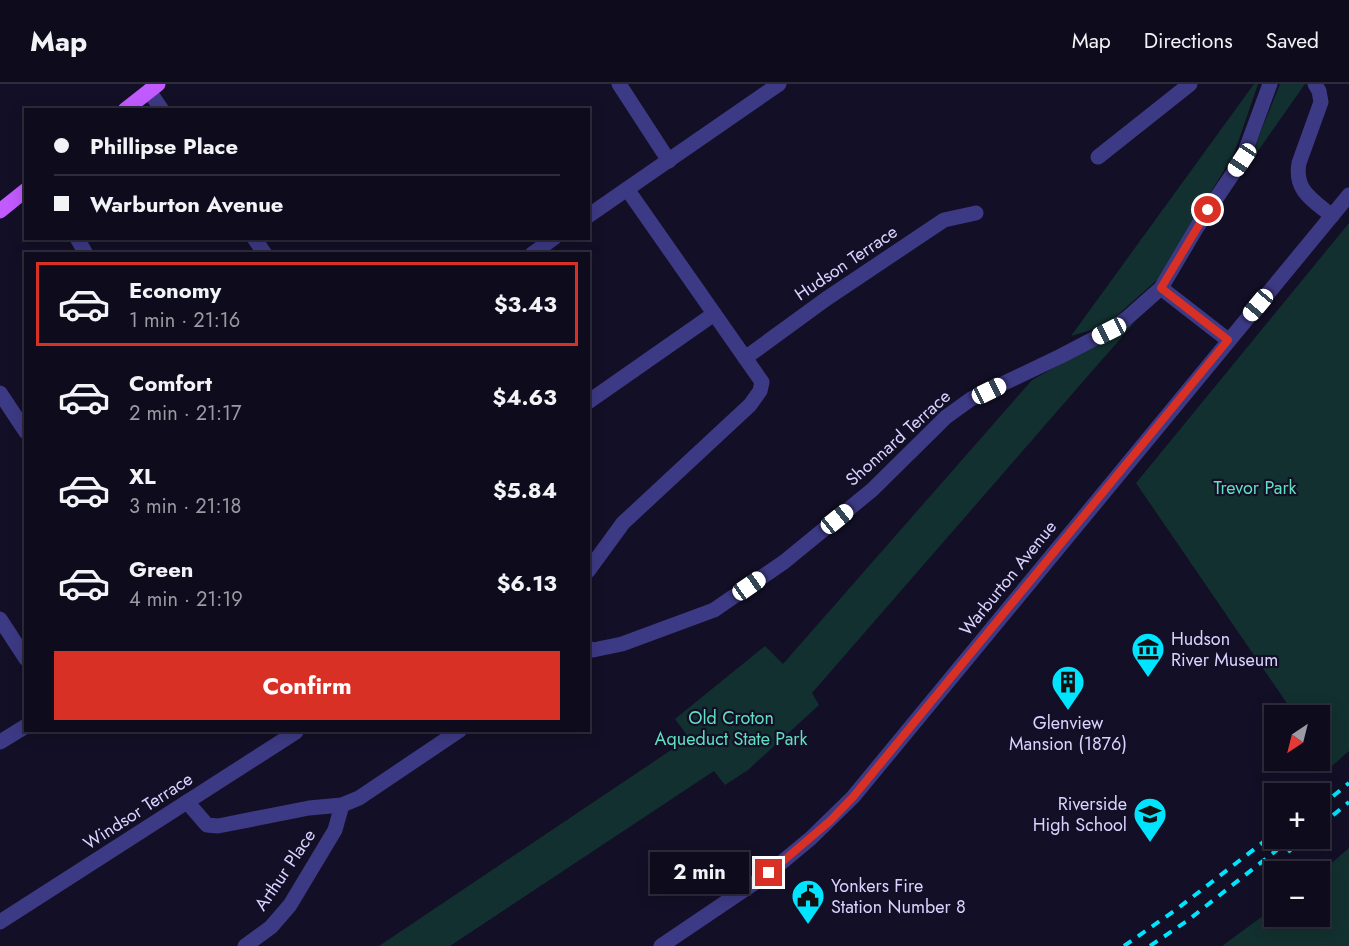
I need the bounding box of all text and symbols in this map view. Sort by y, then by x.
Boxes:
text: Map [30,21,87,62]
text: Map [1072,26,1111,56]
text: Directions [1144,26,1233,56]
text: Saved [1266,26,1319,56]
text: Phillipse Place [90,130,238,162]
car [1224,140,1260,180]
text: Warburton Avenue [90,188,283,220]
route start [1194,196,1221,223]
street label: Hudson Terrace [789,219,903,307]
text: Economy [129,274,221,306]
icon: car [57,277,111,331]
car [1240,285,1276,325]
text: $3.43 [494,288,557,320]
text: 1 min · 21:16 [129,306,240,335]
car [1089,315,1129,347]
text: Comfort [129,367,212,399]
icon: car [57,370,111,424]
car [969,375,1009,407]
text: $4.63 [492,381,557,413]
street label: Shonnard Terrace [840,384,956,492]
text: 2 min · 21:17 [129,399,242,428]
text: XL [129,460,156,492]
icon: car [57,463,111,517]
text: $5.84 [493,474,557,506]
park label: Trevor Park [1214,475,1297,501]
text: 3 min · 21:18 [129,492,242,521]
car [817,501,857,537]
street label: Warburton Avenue [953,515,1063,641]
text: Green [129,553,193,585]
icon: car [57,556,111,610]
text: $6.13 [497,567,557,599]
car [729,568,769,604]
text: 4 min · 21:19 [129,585,243,614]
place label: Hudson River Museum [1171,626,1278,673]
museum icon: Hudson River Museum [1130,631,1166,678]
button: Confirm [54,651,560,720]
building icon: Glenview Mansion (1876) [1050,664,1086,711]
park label: Old Croton Aqueduct State Park [655,705,807,752]
north arrow [1264,705,1330,771]
map controls [1264,705,1330,927]
place label: Glenview Mansion (1876) [1009,710,1127,757]
street label: Windsor Terrace [78,766,198,856]
button: + [1264,783,1330,849]
place label: Riverside High School [1033,791,1127,838]
school or university icon: Riverside High School [1132,796,1168,843]
street label: Arthur Place [248,824,322,916]
callout: 2 min [649,852,748,894]
text: 2 min [673,858,726,887]
route end [755,859,782,886]
button: − [1264,861,1330,927]
place label: Yonkers Fire Station Number 8 [831,873,966,920]
public building icon: Yonkers Fire Station Number 8 [790,878,826,925]

